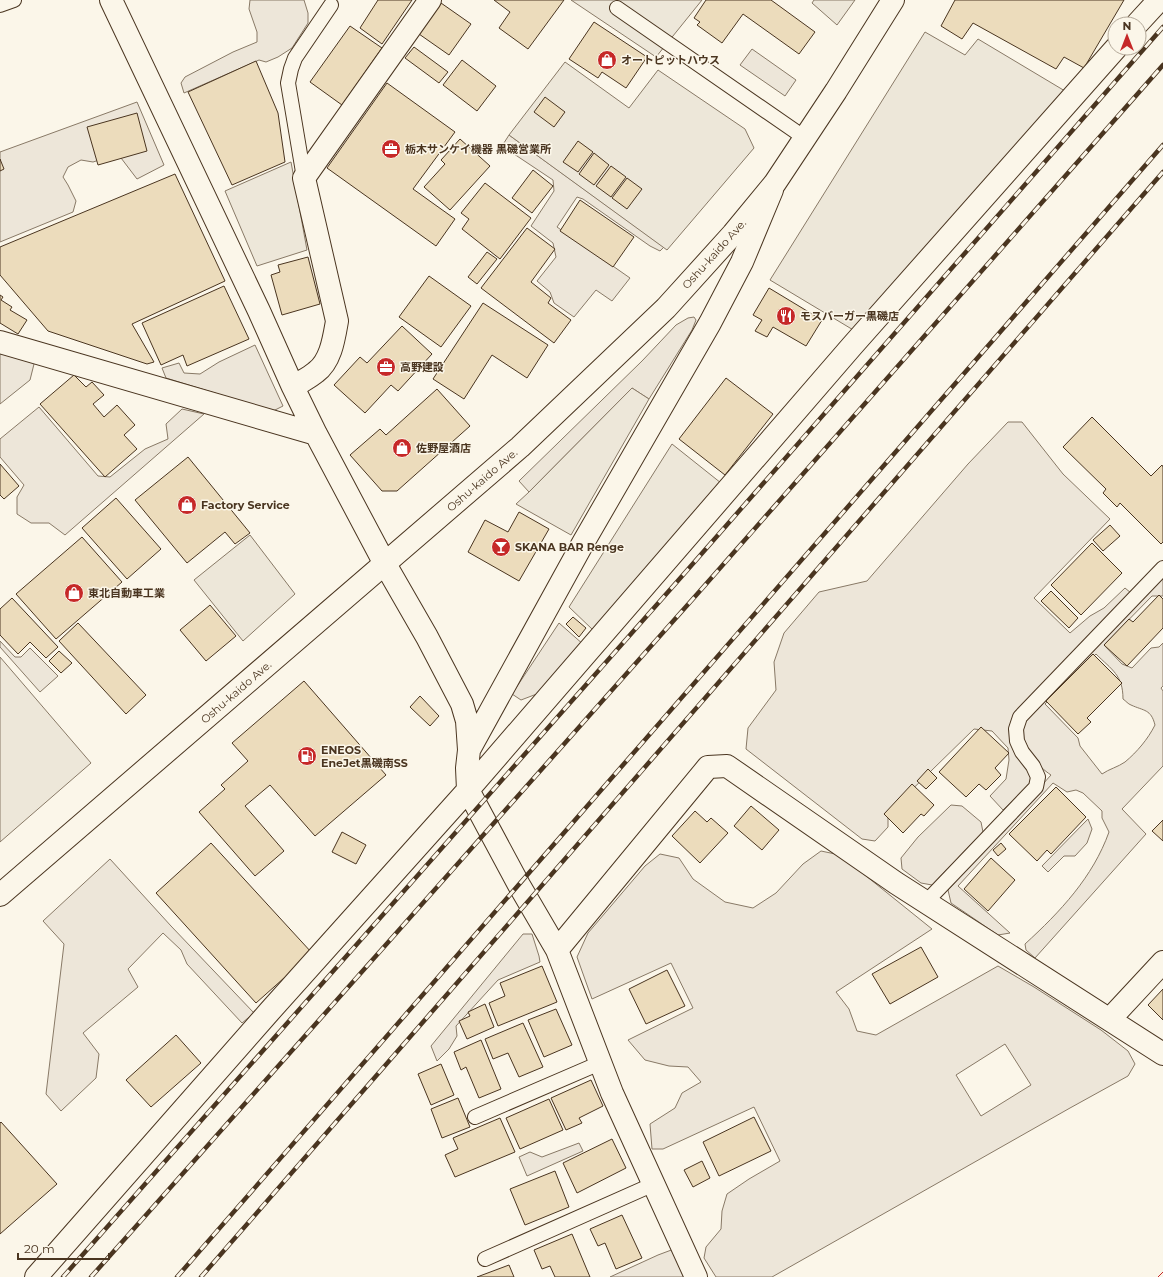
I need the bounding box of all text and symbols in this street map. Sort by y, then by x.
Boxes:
north arrow [1107,16,1147,56]
text: N [1123,19,1131,33]
shop icon: オートピットハウス [596,49,618,71]
place label: オートピットハウス [621,53,720,67]
office icon: 栃木サンケイ機器 黒磯営業所 [380,138,402,160]
place label: 栃木サンケイ機器 黒磯営業所 [405,142,551,156]
street label: Oshu-kaido Ave. [679,216,749,292]
restaurant icon: モスバーガー黒磯店 [775,305,797,327]
place label: モスバーガー黒磯店 [800,309,899,323]
office icon: 高野建設 [375,356,397,378]
place label: 高野建設 [400,360,444,374]
shop icon: 佐野屋酒店 [391,437,413,459]
place label: 佐野屋酒店 [416,441,471,455]
street label: Oshu-kaido Ave. [444,445,520,515]
shop icon: Factory Service [176,494,198,516]
place label: Factory Service [201,498,290,512]
bar icon: SKANA BAR Renge [490,536,512,558]
place label: SKANA BAR Renge [515,540,624,554]
shop icon: 東北自動車工業 [63,582,85,604]
place label: 東北自動車工業 [88,586,165,600]
street label: Oshu-kaido Ave. [198,657,274,727]
place label: ENEOS EneJet黒磯南SS [321,743,408,770]
fuel station icon: ENEOS EneJet黒磯南SS [296,745,318,767]
scale bar [18,1235,109,1261]
text: 20 m [24,1241,55,1256]

